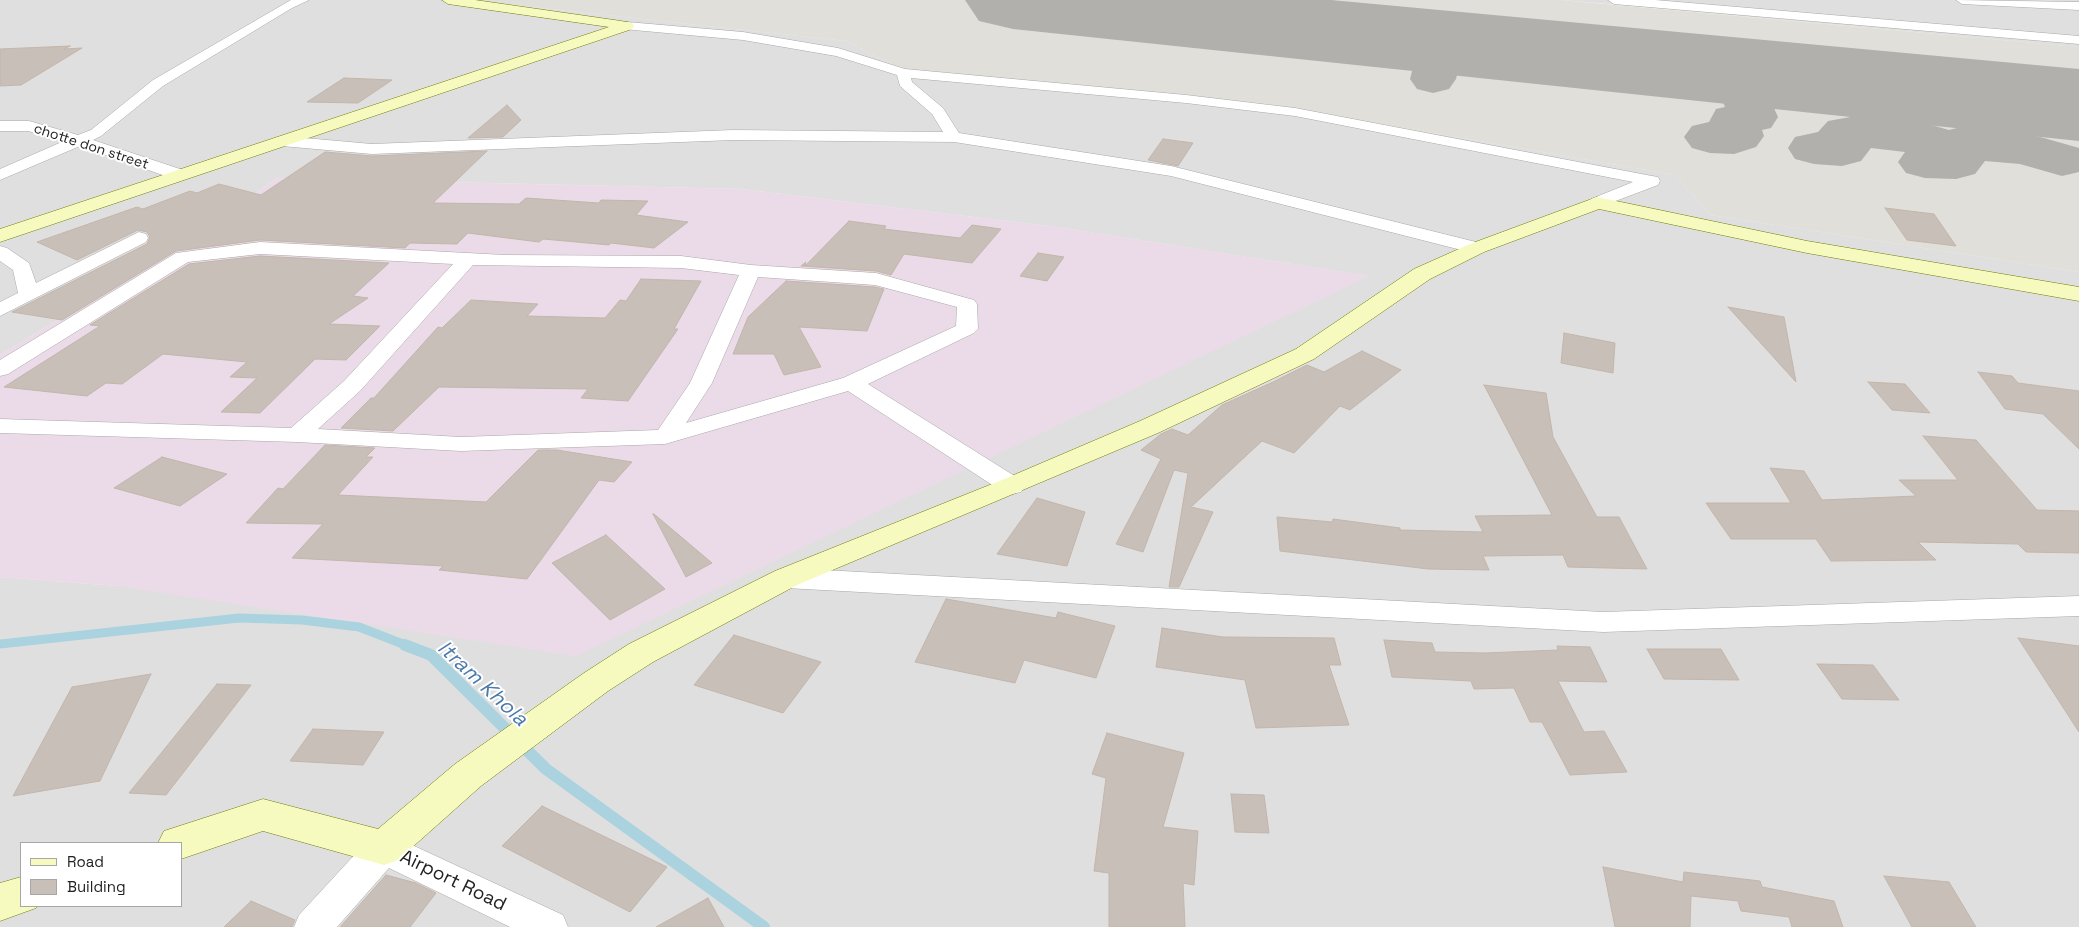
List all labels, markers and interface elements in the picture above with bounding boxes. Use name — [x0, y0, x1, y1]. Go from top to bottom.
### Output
street label: chotte don street — [31, 121, 151, 173]
water label: Itram Khola — [432, 636, 532, 732]
legend — [20, 842, 182, 907]
street label: Airport Road — [396, 846, 510, 916]
text: Road — [67, 852, 104, 871]
text: Building — [67, 877, 126, 896]

